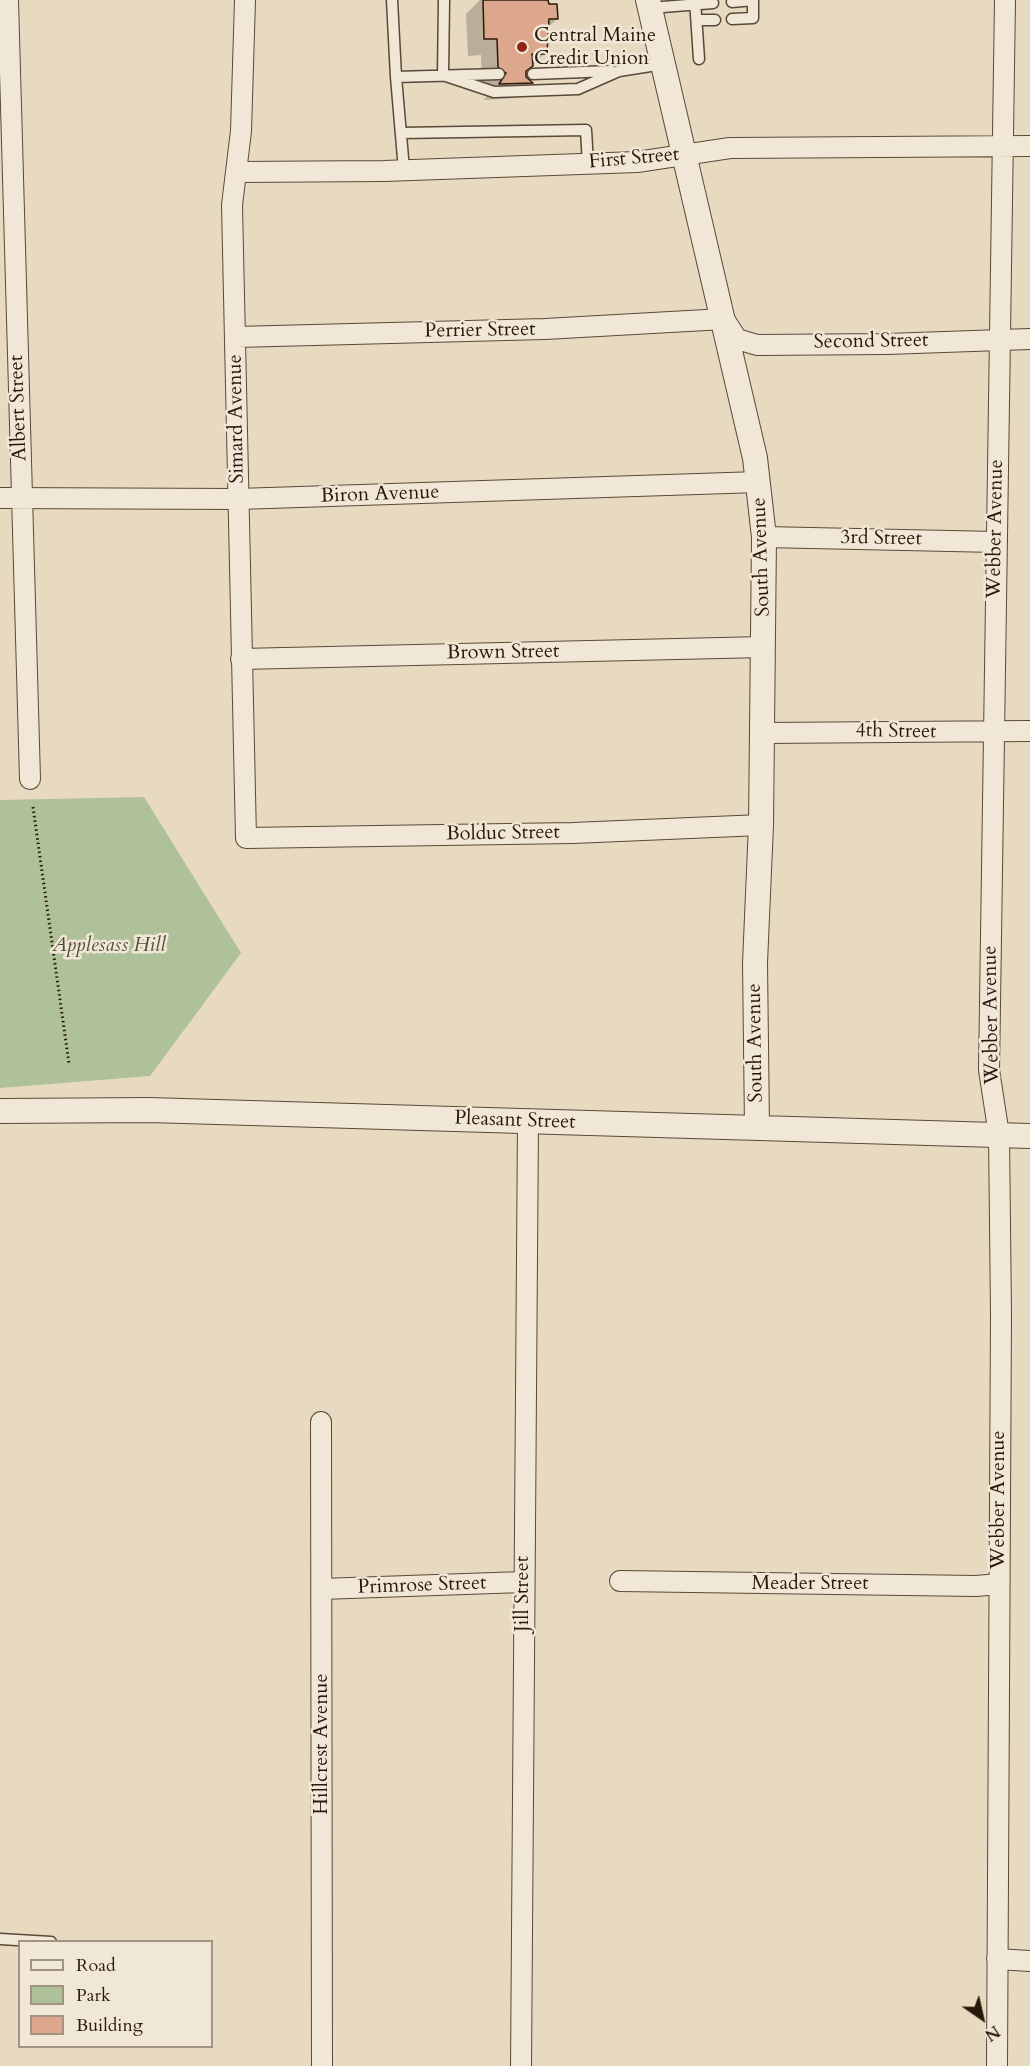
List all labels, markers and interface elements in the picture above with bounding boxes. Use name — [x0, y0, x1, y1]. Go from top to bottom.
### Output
place label: Central Maine Credit Union — [534, 24, 656, 71]
marker: Central Maine Credit Union — [515, 40, 529, 54]
street label: First Street — [588, 143, 680, 175]
street label: Perrier Street — [424, 318, 536, 344]
street label: Second Street — [814, 329, 928, 355]
street label: Albert Street — [5, 354, 33, 462]
street label: Simard Avenue — [224, 354, 250, 484]
street label: Webber Avenue — [983, 459, 1009, 599]
street label: Biron Avenue — [320, 481, 440, 509]
street label: South Avenue — [748, 497, 776, 617]
street label: 3rd Street — [840, 526, 922, 552]
street label: Brown Street — [447, 640, 559, 666]
street label: 4th Street — [855, 719, 937, 745]
street label: Bolduc Street — [446, 821, 560, 847]
park label: Applesass Hill — [52, 934, 166, 958]
street label: Webber Avenue — [979, 945, 1005, 1085]
street label: South Avenue — [743, 983, 769, 1103]
street label: Pleasant Street — [454, 1107, 576, 1135]
street label: Webber Avenue — [987, 1430, 1011, 1570]
street label: Jill Street — [511, 1556, 535, 1632]
street label: Primrose Street — [357, 1572, 487, 1600]
street label: Meader Street — [751, 1572, 869, 1596]
street label: Hillcrest Avenue — [310, 1673, 334, 1815]
legend — [18, 1940, 213, 2048]
text: Road — [76, 1953, 116, 1978]
text: Park — [76, 1983, 111, 2008]
north arrow — [952, 1988, 1012, 2048]
text: Building — [76, 2013, 143, 2038]
text: N — [980, 2020, 1004, 2046]

